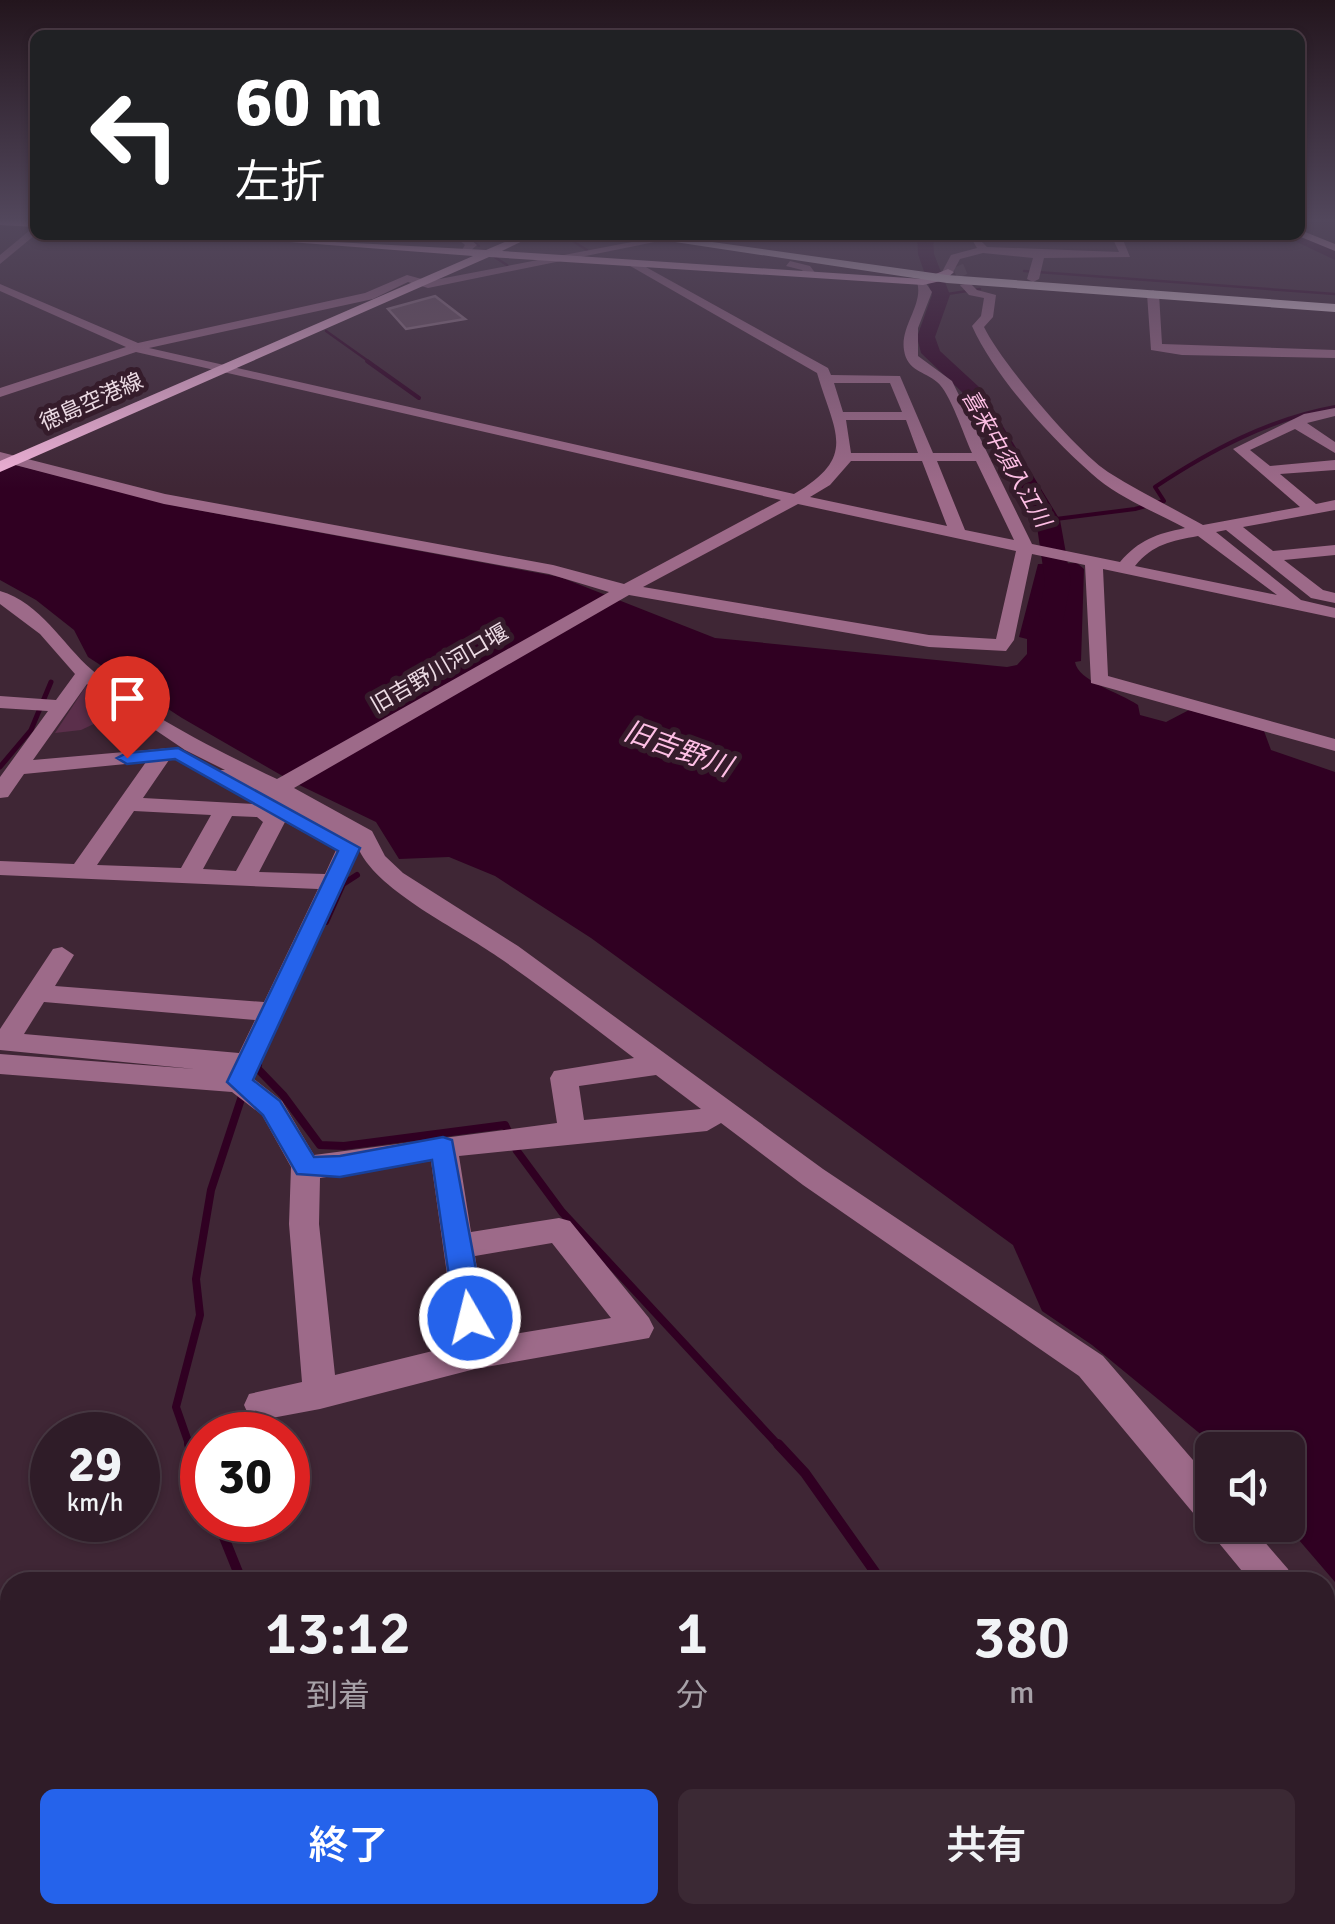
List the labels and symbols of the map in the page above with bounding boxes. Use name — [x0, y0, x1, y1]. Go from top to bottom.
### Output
street label: 徳島空港線 — [35, 367, 147, 436]
water label: 喜来中須入江川 — [956, 385, 1058, 533]
street label: 旧吉野川河口堰 — [366, 618, 513, 719]
pin — [85, 656, 170, 759]
water label: 旧吉野川 — [619, 714, 739, 785]
position arrow — [418, 1266, 522, 1370]
speed limit sign: 30 — [180, 1412, 310, 1542]

